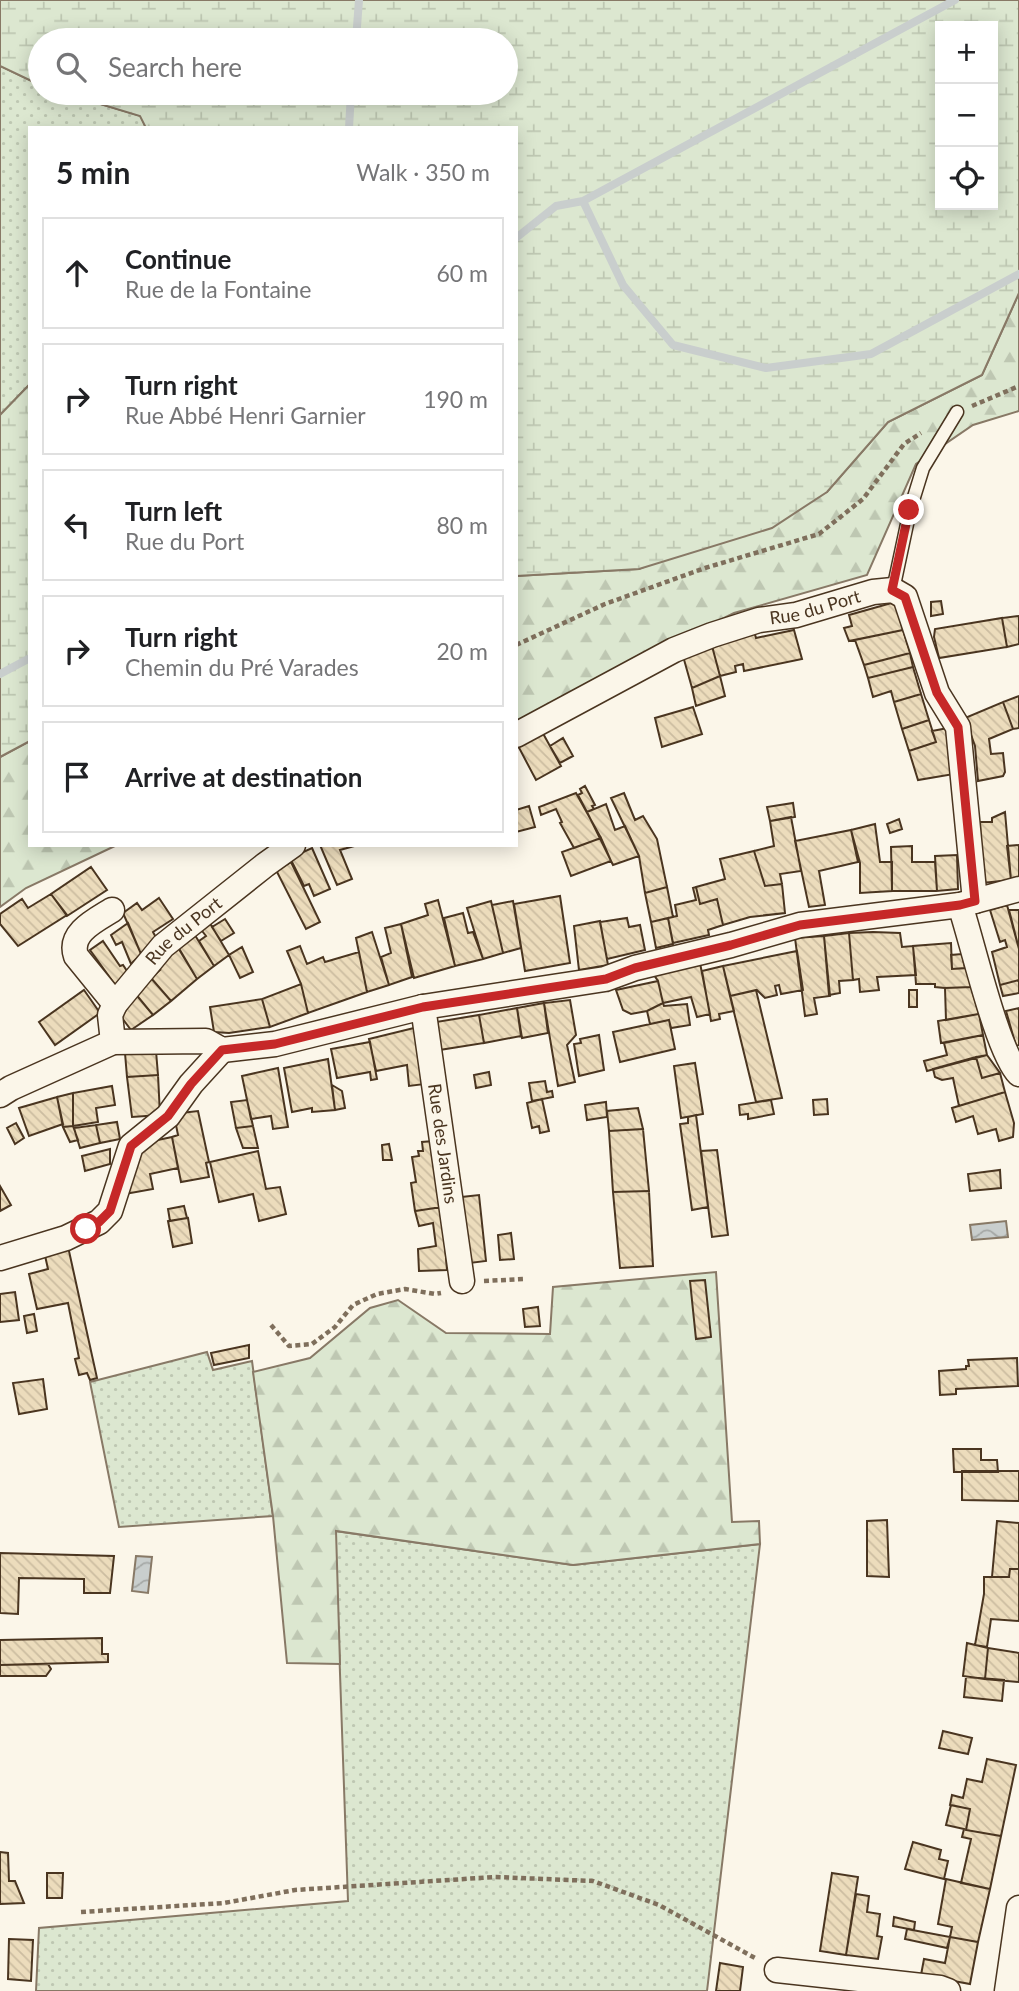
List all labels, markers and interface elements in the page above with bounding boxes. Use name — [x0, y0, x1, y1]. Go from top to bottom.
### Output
map controls — [935, 21, 998, 210]
button: + — [935, 21, 998, 84]
search box — [28, 28, 518, 105]
icon: search — [52, 48, 90, 86]
text: Search here — [108, 51, 242, 83]
button: − — [935, 84, 998, 147]
button: locate — [935, 147, 998, 210]
text: 5 min — [56, 154, 130, 190]
text: Walk · 350 m — [356, 158, 490, 186]
text: Continue — [125, 243, 231, 275]
icon: ahead — [58, 254, 96, 292]
text: 60 m — [437, 259, 488, 287]
text: Rue de la Fontaine — [125, 275, 311, 303]
text: Turn right — [125, 369, 238, 401]
icon: right — [58, 380, 96, 418]
text: 190 m — [423, 385, 488, 413]
text: Rue Abbé Henri Garnier — [125, 401, 366, 429]
route end — [893, 494, 924, 525]
text: Turn left — [125, 495, 222, 527]
icon: left — [58, 506, 96, 544]
text: 80 m — [437, 511, 488, 539]
text: Rue du Port — [125, 527, 244, 555]
street label: Rue du Port — [768, 584, 863, 628]
text: Turn right — [125, 621, 238, 653]
icon: right — [58, 632, 96, 670]
text: 20 m — [437, 637, 488, 665]
text: Chemin du Pré Varades — [125, 653, 359, 681]
icon: arrive — [58, 758, 96, 796]
text: Arrive at destination — [125, 761, 362, 793]
street label: Rue du Port — [140, 891, 226, 969]
street label: Rue des Jardins — [424, 1082, 463, 1205]
route start — [70, 1213, 101, 1244]

